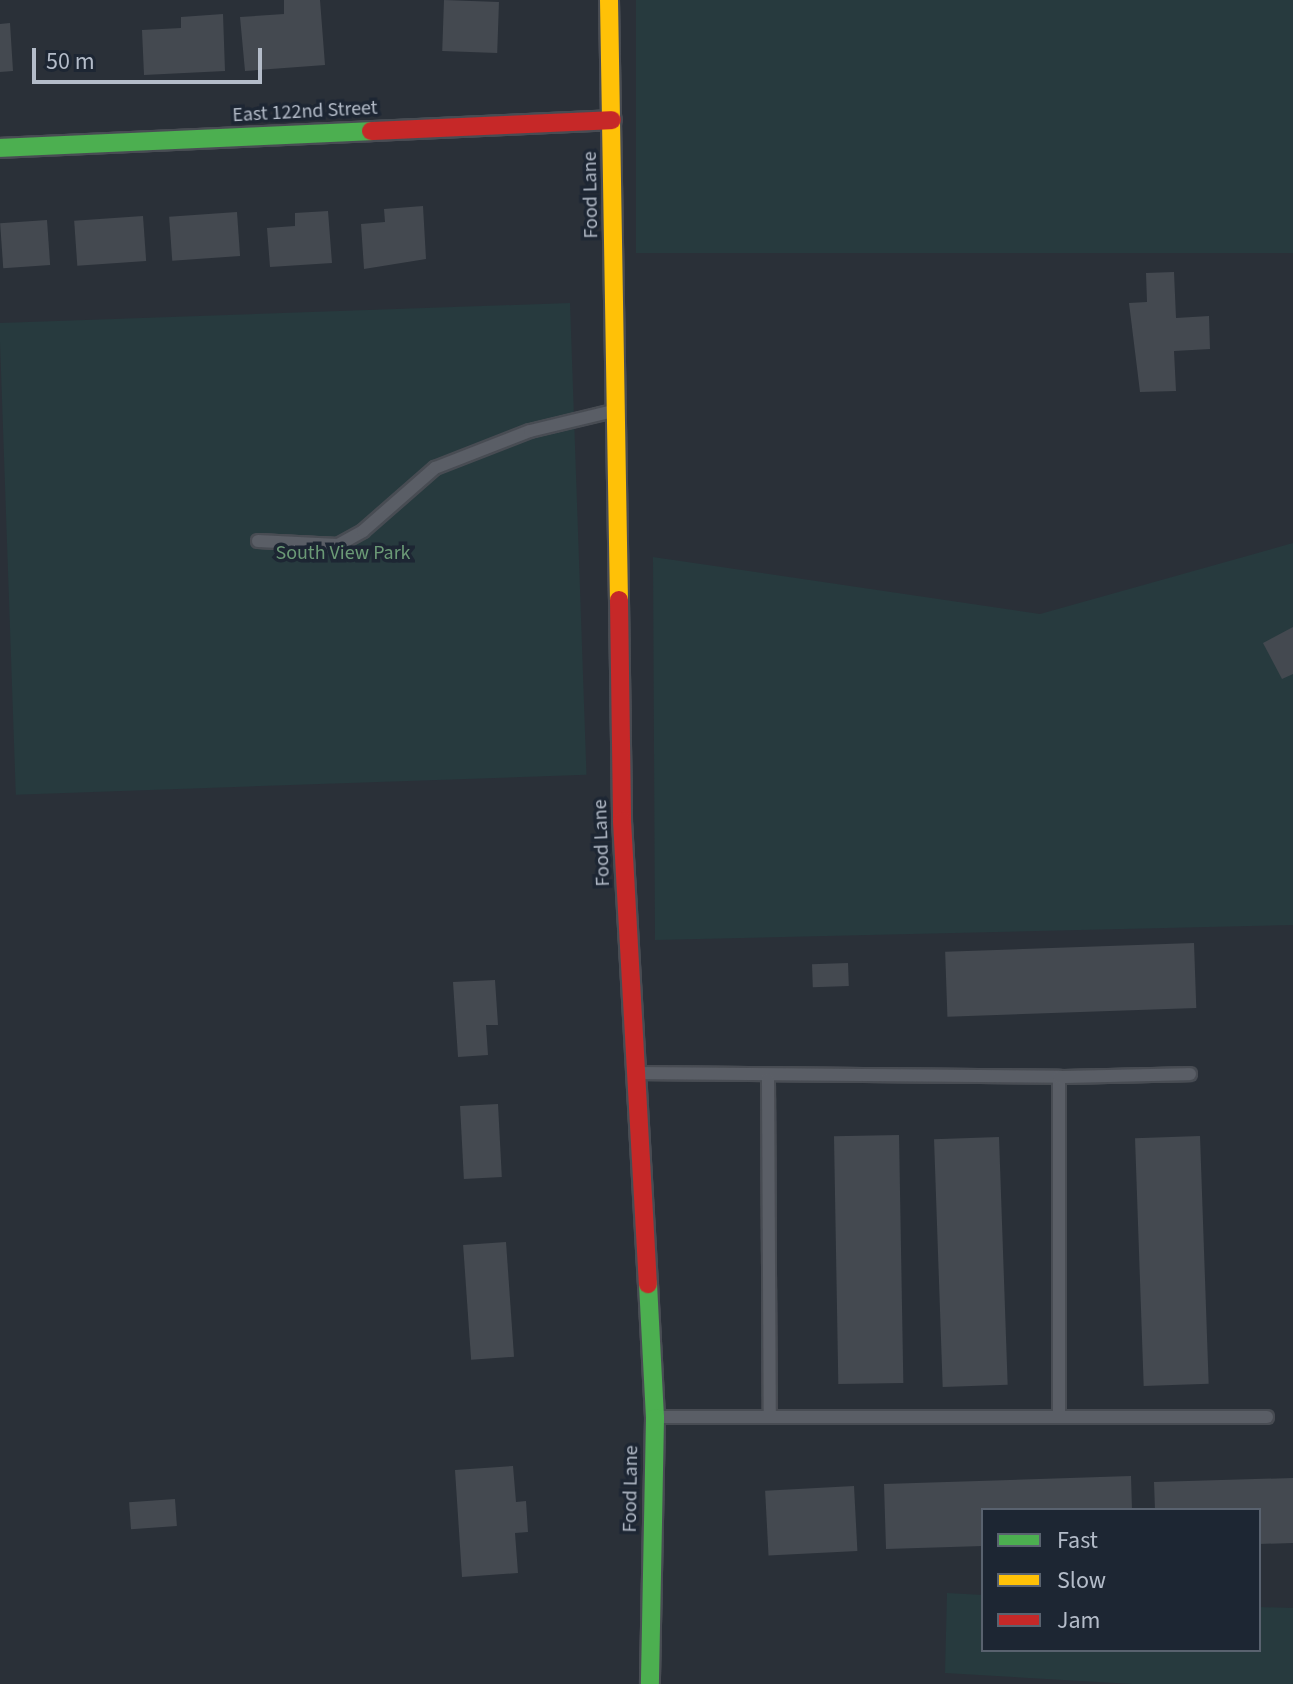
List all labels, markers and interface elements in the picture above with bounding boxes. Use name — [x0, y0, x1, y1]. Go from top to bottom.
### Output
scale bar — [36, 32, 266, 82]
text: 50 m — [46, 44, 95, 79]
street label: East 122nd Street — [232, 96, 378, 128]
street label: Food Lane — [578, 151, 604, 239]
park label: South View Park — [275, 541, 411, 565]
street label: Food Lane — [588, 799, 616, 887]
street label: Food Lane — [618, 1445, 644, 1533]
legend — [981, 1508, 1261, 1652]
text: Fast — [1057, 1523, 1098, 1558]
text: Slow — [1057, 1563, 1106, 1598]
text: Jam — [1057, 1603, 1101, 1638]

